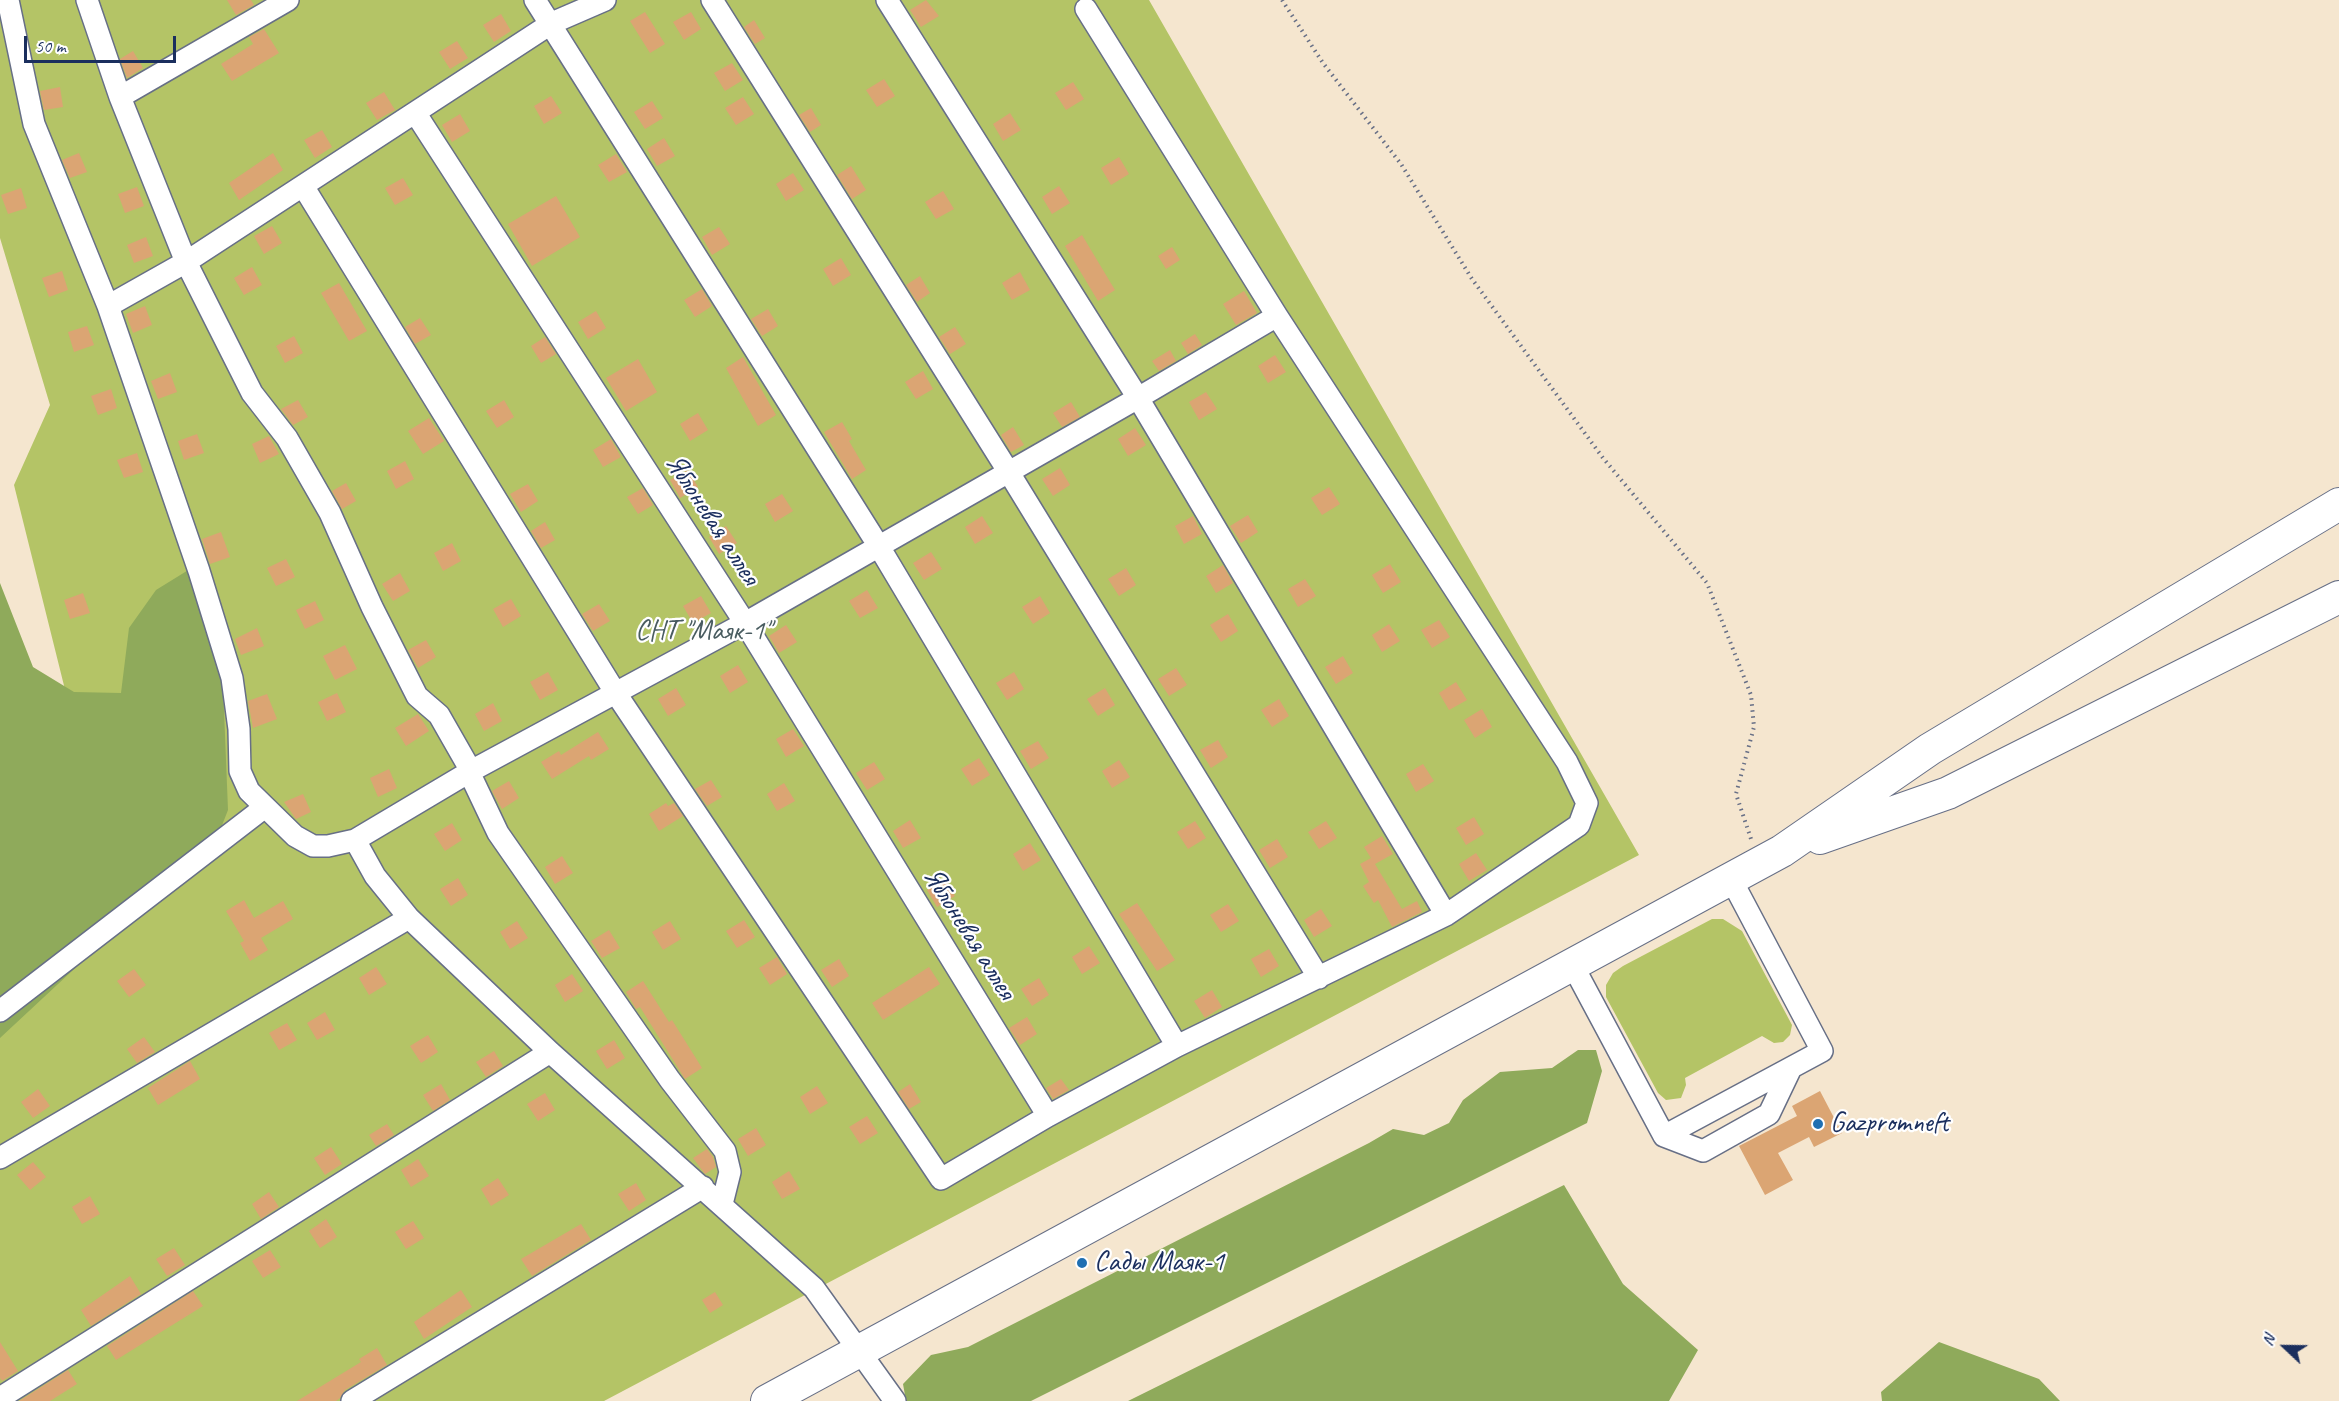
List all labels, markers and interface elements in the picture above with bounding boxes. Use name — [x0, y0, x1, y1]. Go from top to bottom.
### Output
scale bar — [27, 24, 178, 62]
text: 50 m — [35, 35, 66, 57]
street label: Яблоневая аллея — [657, 448, 767, 592]
park label: СНТ "Маяк-1" — [635, 615, 771, 649]
street label: Яблоневая аллея — [915, 862, 1023, 1006]
place label: Gazpromneft — [1830, 1107, 1949, 1141]
marker: Gazpromneft — [1811, 1117, 1825, 1131]
place label: Сады Маяк-1 — [1094, 1246, 1224, 1280]
marker: Сады Маяк-1 — [1075, 1256, 1089, 1270]
north arrow — [2255, 1317, 2315, 1377]
text: N — [2257, 1332, 2279, 1349]

